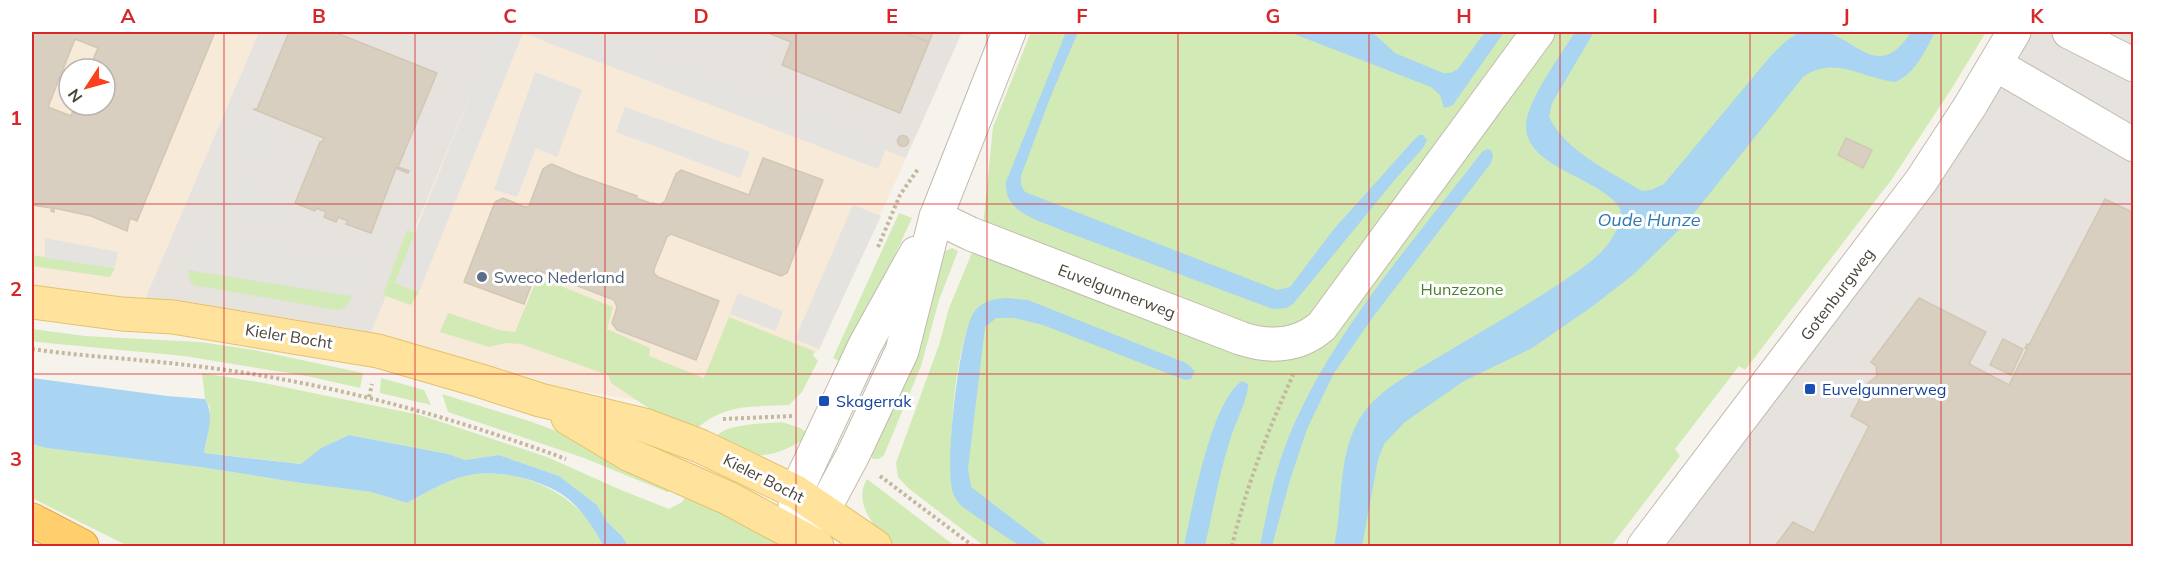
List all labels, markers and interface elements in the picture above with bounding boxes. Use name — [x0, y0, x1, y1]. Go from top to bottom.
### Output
text: A — [121, 3, 136, 28]
text: B — [312, 3, 326, 28]
text: C — [503, 3, 517, 28]
text: D — [693, 3, 709, 28]
text: E — [886, 3, 898, 28]
text: F — [1076, 3, 1088, 28]
text: G — [1266, 3, 1280, 28]
text: H — [1456, 3, 1472, 28]
text: I — [1652, 3, 1658, 28]
text: J — [1842, 3, 1850, 28]
text: K — [2030, 3, 2044, 28]
north arrow — [57, 57, 117, 117]
text: N — [63, 85, 87, 107]
text: 1 — [10, 105, 22, 130]
water label: Oude Hunze — [1597, 208, 1701, 231]
street label: Gotenburgweg — [1796, 244, 1878, 344]
street label: Euvelgunnerweg — [1055, 259, 1179, 323]
place label: Sweco Nederland — [494, 267, 625, 287]
marker: Sweco Nederland — [475, 270, 489, 284]
text: 2 — [10, 276, 22, 301]
park label: Hunzezone — [1420, 279, 1504, 299]
street label: Kieler Bocht — [244, 319, 334, 353]
place label: Euvelgunnerweg — [1822, 379, 1946, 399]
marker: Euvelgunnerweg — [1803, 382, 1817, 396]
place label: Skagerrak — [836, 391, 912, 411]
marker: Skagerrak — [817, 394, 831, 408]
text: 3 — [10, 446, 22, 471]
street label: Kieler Bocht — [720, 449, 808, 507]

